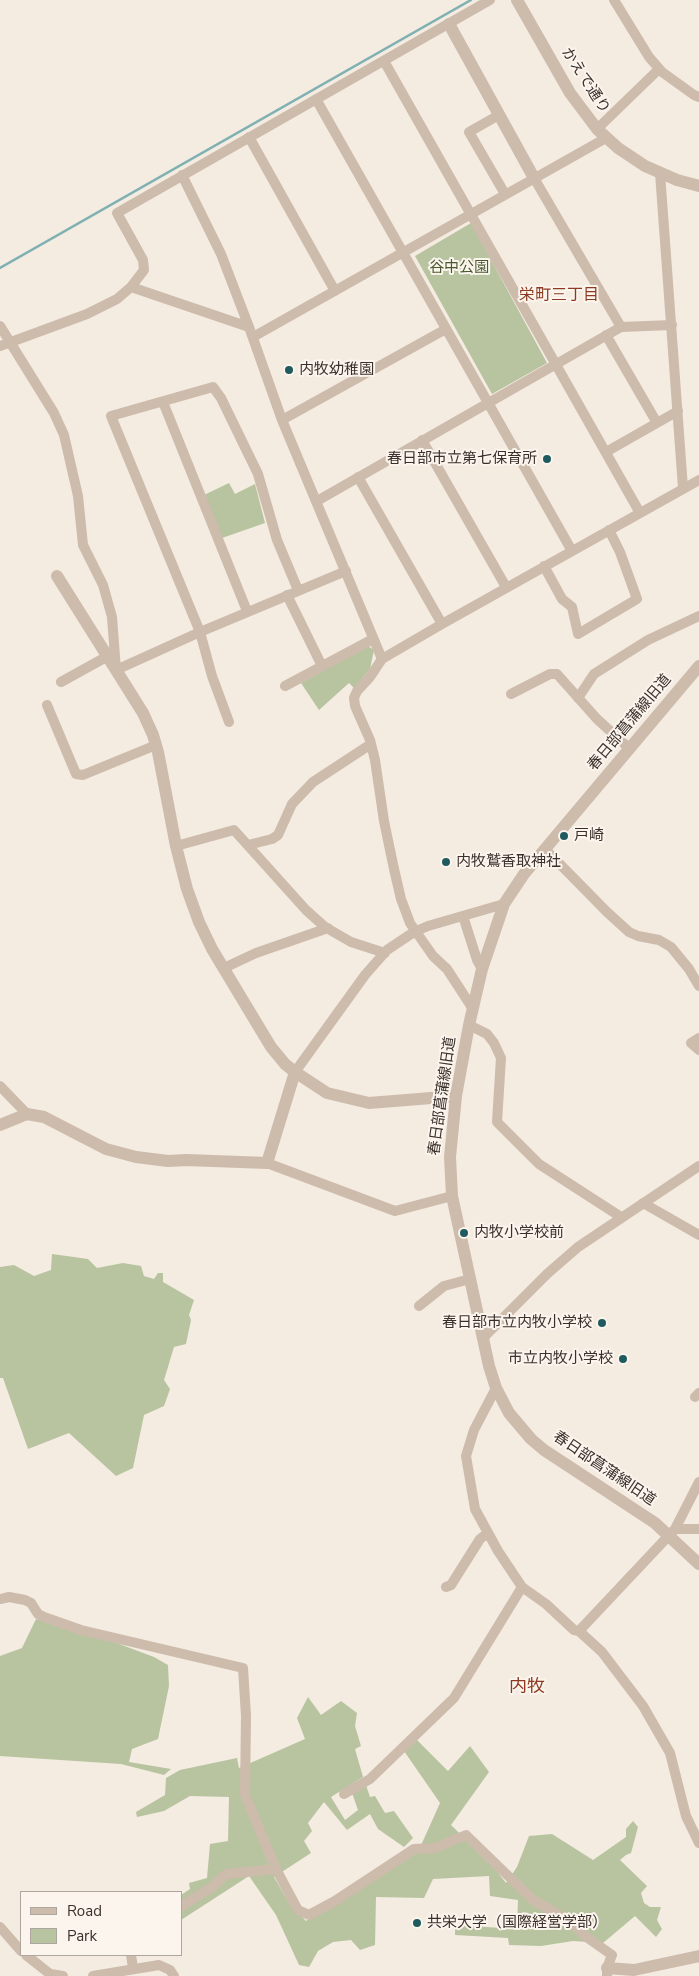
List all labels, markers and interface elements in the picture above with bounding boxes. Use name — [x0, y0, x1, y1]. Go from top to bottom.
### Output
street label: かえで通り — [557, 45, 613, 117]
park label: 谷中公園 — [429, 259, 489, 277]
district label: 栄町三丁目 — [519, 286, 599, 306]
place label: 内牧幼稚園 — [299, 361, 374, 379]
marker: 内牧幼稚園 — [283, 364, 295, 376]
place label: 春日部市立第七保育所 — [387, 450, 537, 468]
marker: 春日部市立第七保育所 — [541, 453, 553, 465]
street label: 春日部菖蒲線旧道 — [585, 671, 675, 775]
place label: 戸崎 — [574, 827, 604, 845]
marker: 戸崎 — [558, 830, 570, 842]
place label: 内牧鷲香取神社 — [456, 853, 561, 871]
marker: 内牧鷲香取神社 — [440, 856, 452, 868]
street label: 春日部菖蒲線旧道 — [426, 1035, 460, 1157]
place label: 内牧小学校前 — [474, 1224, 564, 1242]
marker: 内牧小学校前 — [458, 1227, 470, 1239]
place label: 春日部市立内牧小学校 — [442, 1314, 592, 1332]
marker: 春日部市立内牧小学校 — [596, 1317, 608, 1329]
place label: 市立内牧小学校 — [508, 1350, 613, 1368]
marker: 市立内牧小学校 — [617, 1353, 629, 1365]
street label: 春日部菖蒲線旧道 — [549, 1428, 659, 1510]
district label: 内牧 — [509, 1677, 545, 1699]
legend — [20, 1891, 182, 1956]
text: Road — [67, 1901, 102, 1921]
place label: 共栄大学（国際経営学部） — [427, 1914, 607, 1932]
marker: 共栄大学（国際経営学部） — [411, 1917, 423, 1929]
text: Park — [67, 1926, 97, 1946]

